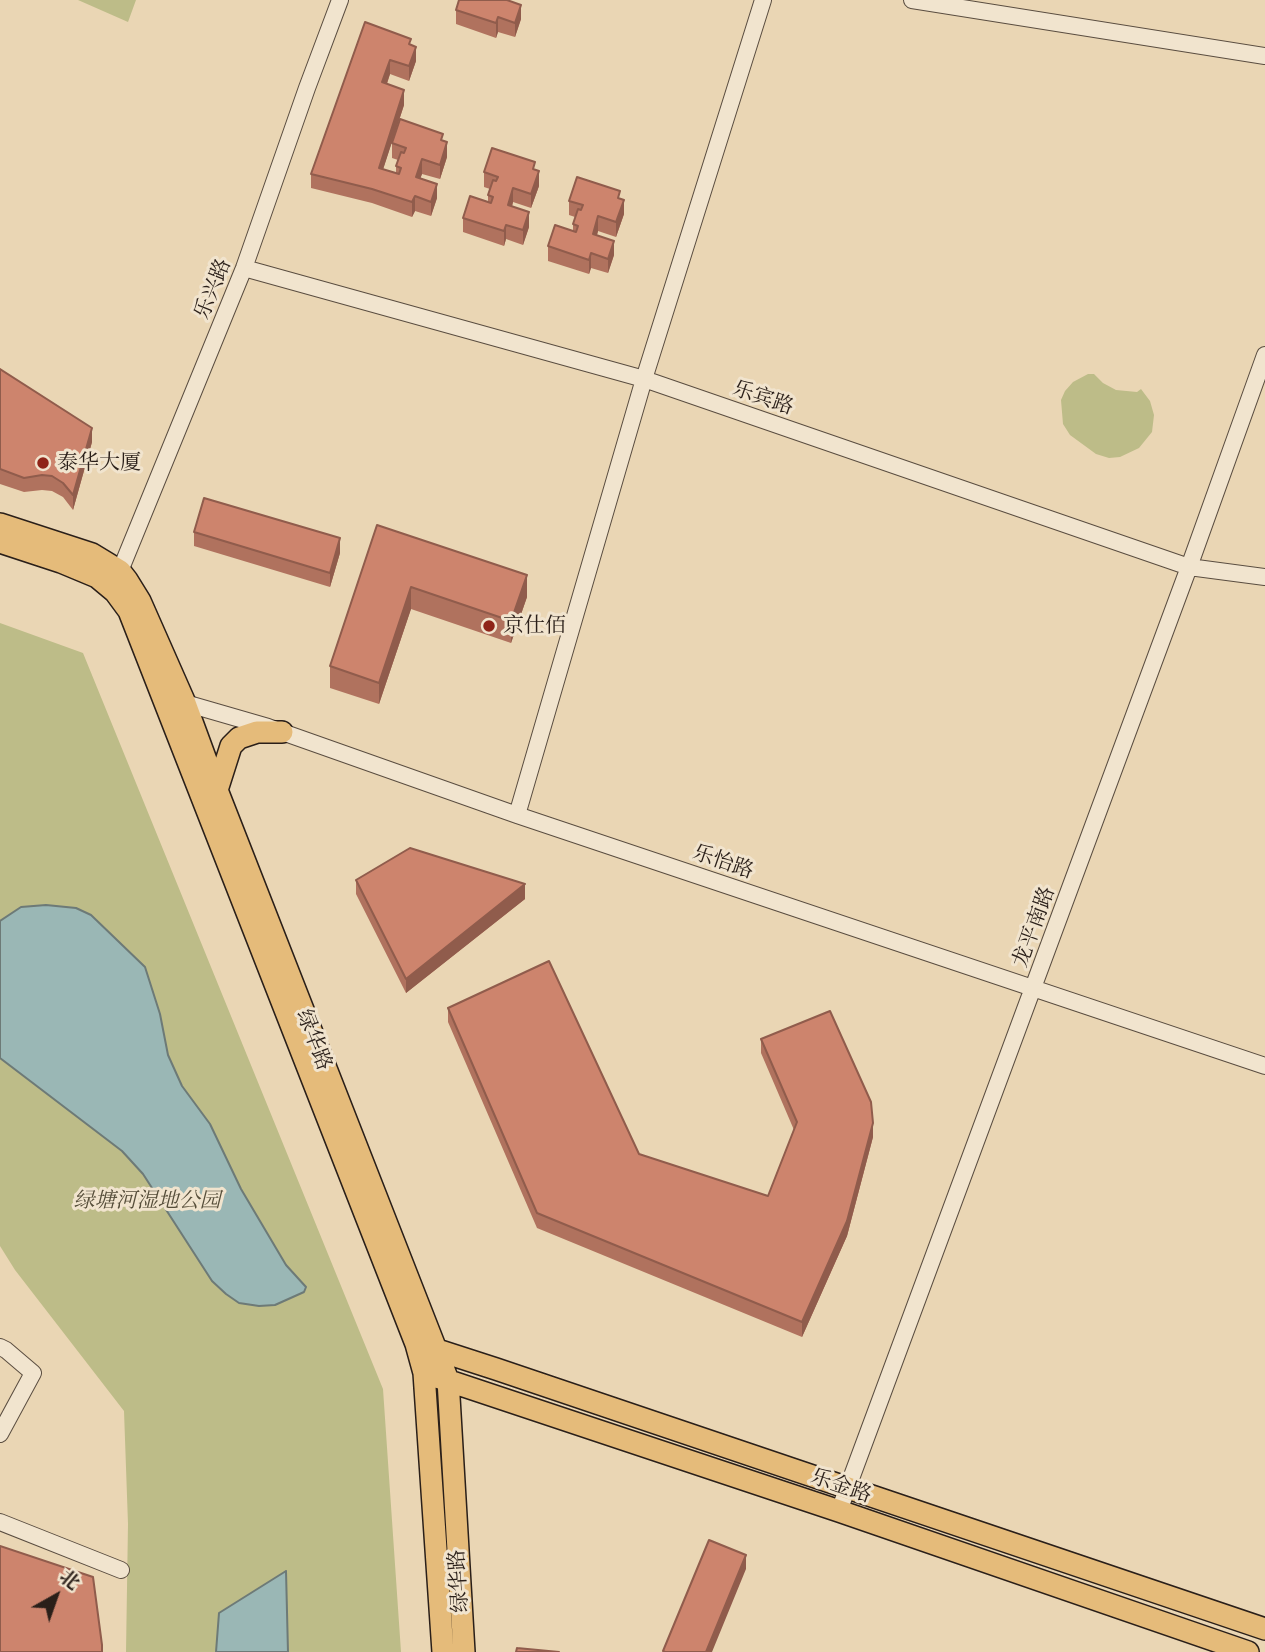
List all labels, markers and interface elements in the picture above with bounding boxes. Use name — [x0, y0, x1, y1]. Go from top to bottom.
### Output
street label: 乐兴路 — [190, 255, 236, 323]
street label: 乐宾路 — [729, 376, 797, 420]
place label: 泰华大厦 — [57, 450, 141, 476]
marker: 泰华大厦 — [35, 455, 51, 471]
place label: 京仕佰 — [503, 613, 566, 639]
marker: 京仕佰 — [481, 618, 497, 634]
street label: 乐怡路 — [689, 840, 757, 884]
street label: 龙平南路 — [1008, 883, 1060, 971]
street label: 绿华路 — [291, 1006, 337, 1074]
park label: 绿塘河湿地公园 — [74, 1188, 220, 1214]
street label: 乐金路 — [807, 1464, 875, 1508]
street label: 绿华路 — [444, 1549, 474, 1613]
north arrow — [21, 1561, 91, 1631]
text: 北 — [55, 1565, 84, 1594]

